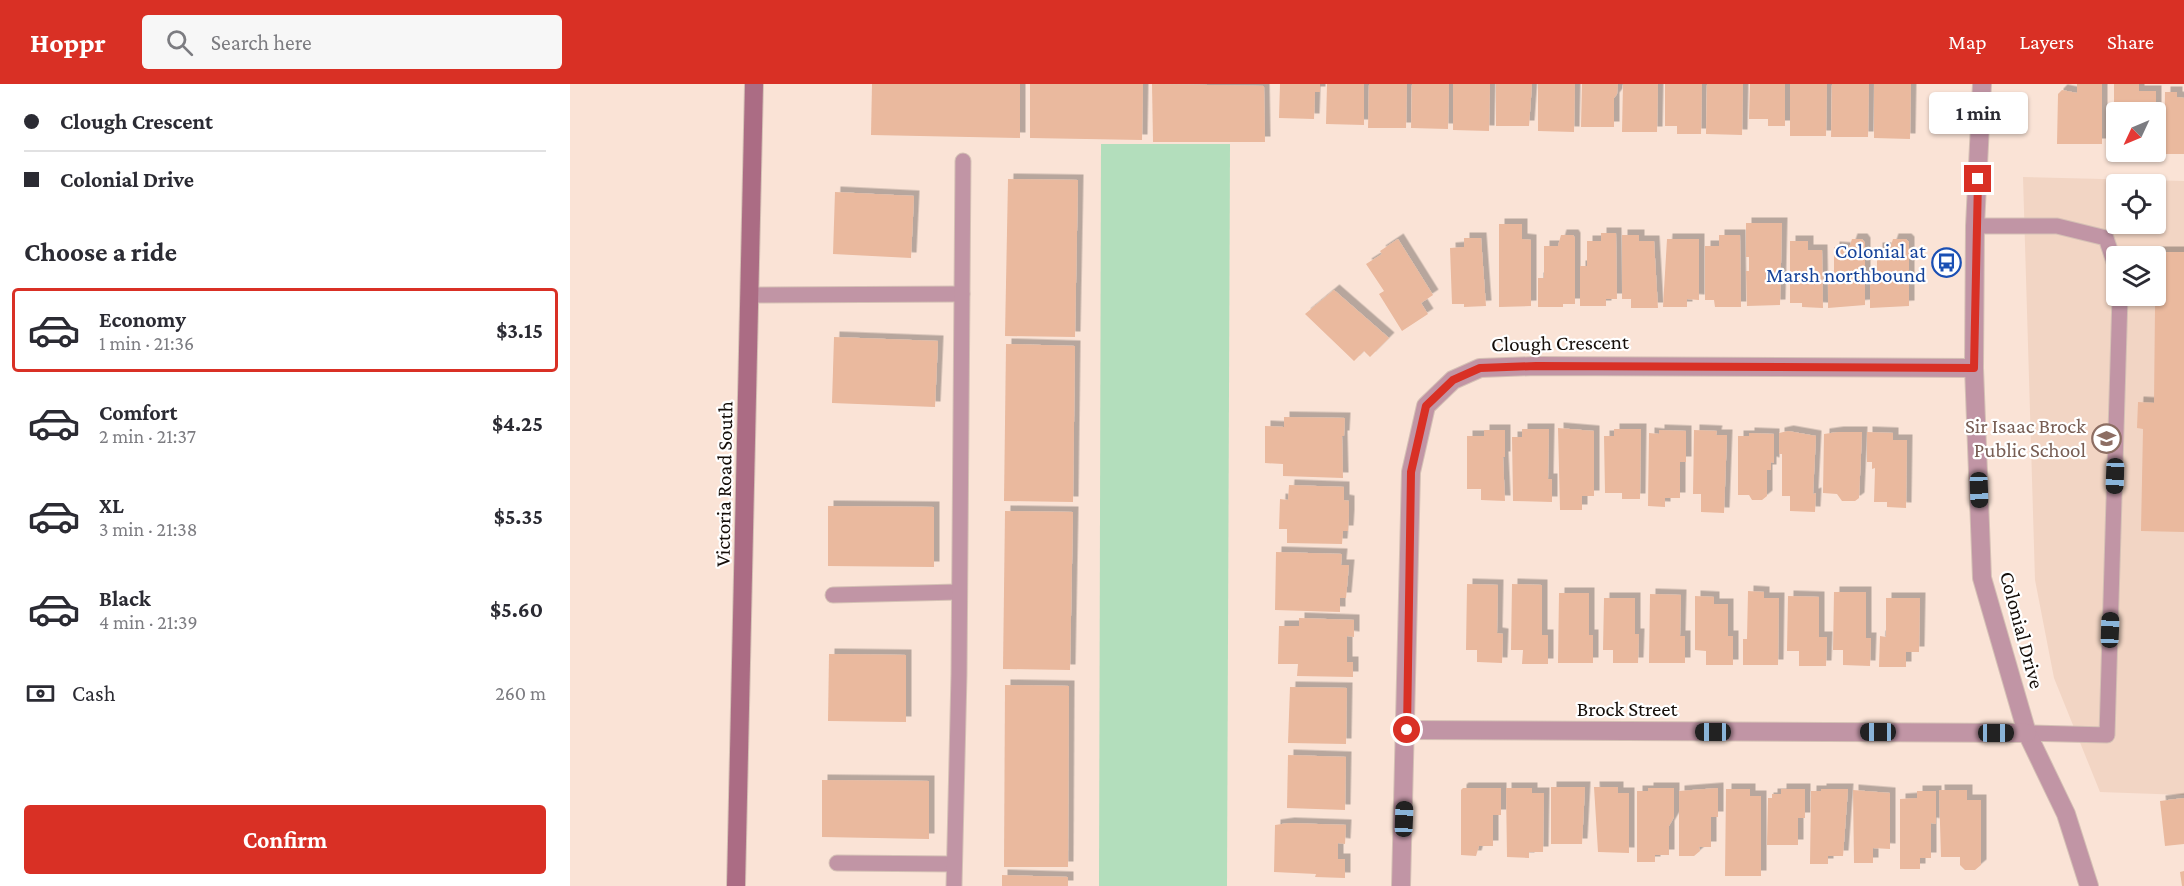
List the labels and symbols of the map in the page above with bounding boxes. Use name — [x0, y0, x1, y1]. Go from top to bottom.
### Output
callout: 1 min — [1928, 92, 2028, 134]
north arrow — [2106, 102, 2166, 162]
route end — [1964, 165, 1991, 192]
place label: Colonial at Marsh northbound — [1766, 239, 1927, 287]
bus stop icon: Colonial at Marsh northbound — [1931, 247, 1963, 279]
street label: Clough Crescent — [1491, 330, 1630, 356]
street label: Victoria Road South — [711, 401, 737, 567]
place label: Sir Isaac Brock Public School — [1965, 414, 2086, 462]
school or university icon: Sir Isaac Brock Public School — [2091, 422, 2123, 454]
car — [2105, 458, 2125, 494]
car — [1969, 472, 1989, 508]
street label: Colonial Drive — [1995, 569, 2049, 691]
car — [2100, 612, 2120, 648]
street label: Brock Street — [1577, 697, 1678, 721]
route start — [1393, 716, 1420, 743]
car — [1695, 723, 1731, 741]
car — [1860, 723, 1896, 741]
car — [1978, 724, 2014, 742]
car — [1394, 801, 1414, 837]

